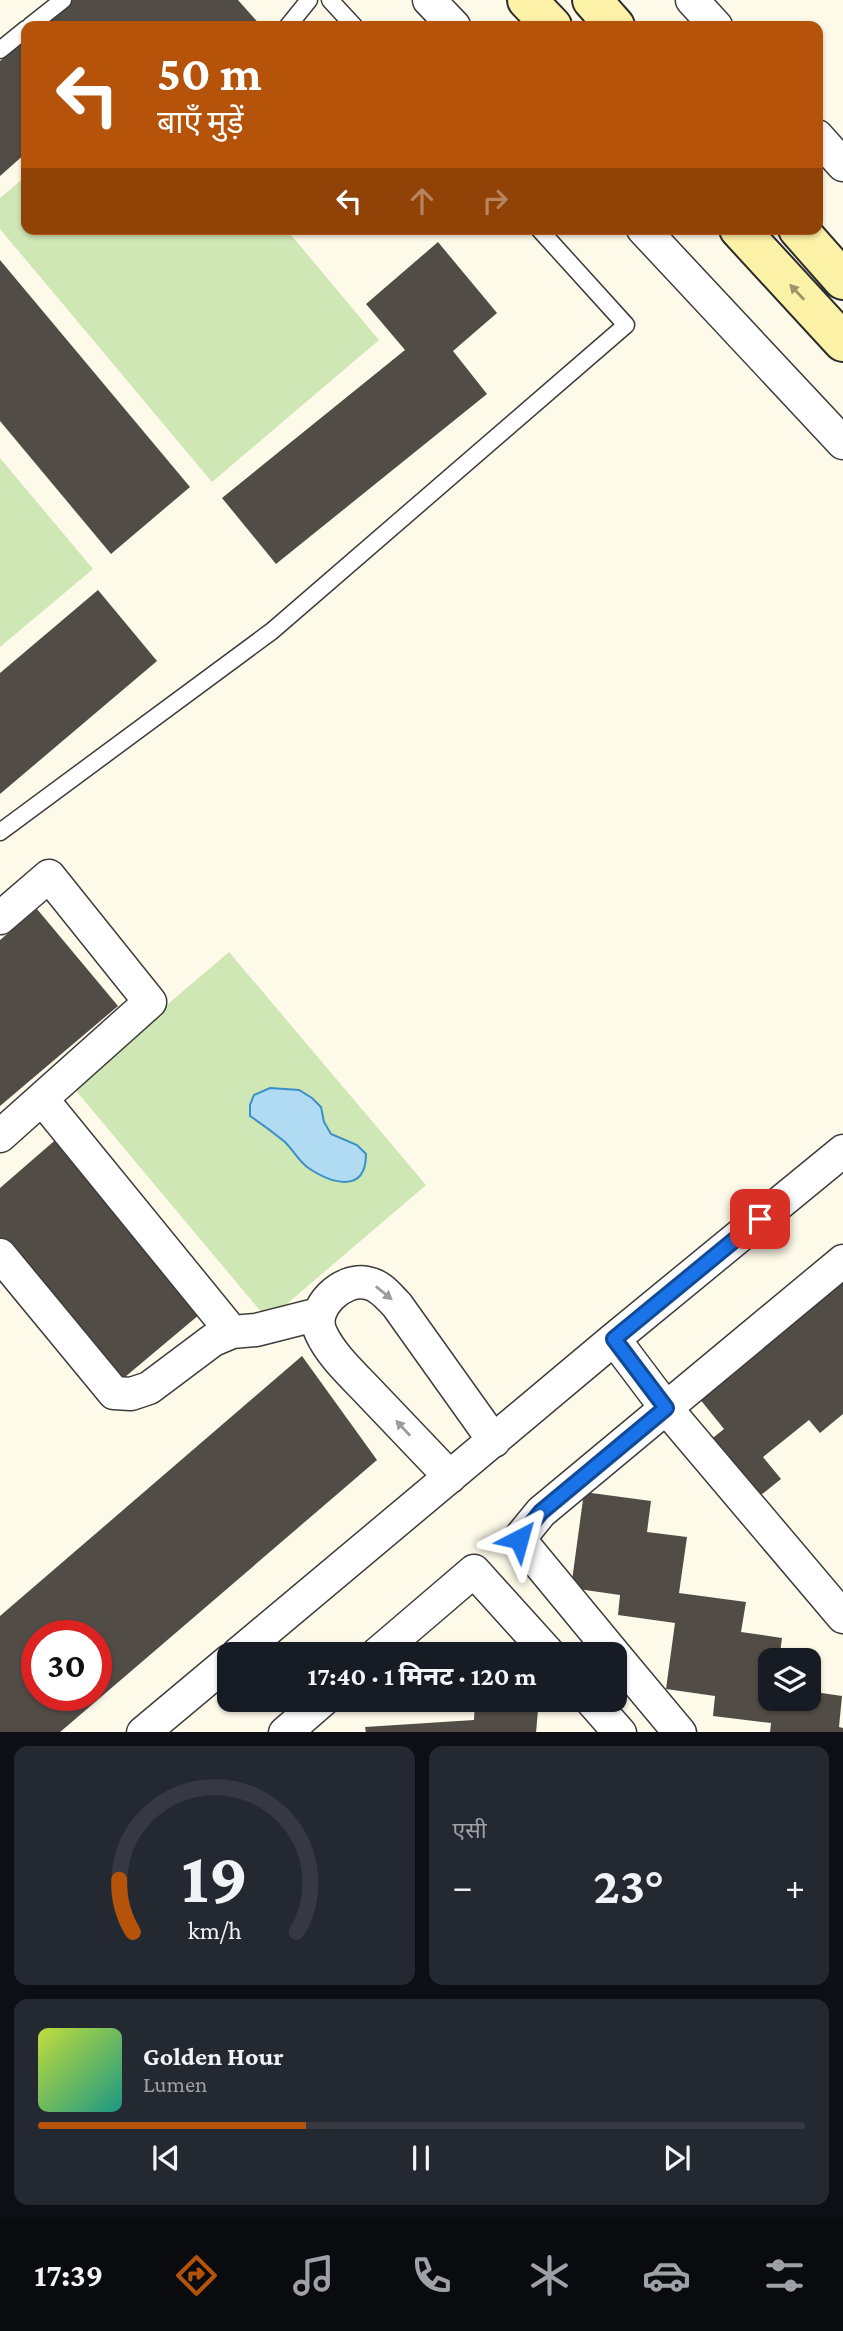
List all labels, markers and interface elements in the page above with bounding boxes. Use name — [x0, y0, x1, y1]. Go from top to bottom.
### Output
text: 50 m — [157, 46, 262, 101]
icon: left — [42, 49, 133, 140]
text: बाएँ मुड़ें — [157, 104, 244, 140]
icon: left — [330, 182, 368, 220]
icon: ahead — [403, 182, 441, 220]
icon: right — [476, 182, 514, 220]
one-way arrow — [789, 284, 805, 301]
pin — [730, 1189, 790, 1249]
icon: arrive — [741, 1200, 779, 1238]
one-way arrow — [374, 1286, 392, 1301]
one-way arrow — [396, 1420, 412, 1437]
position arrow — [482, 1502, 556, 1576]
speed limit sign: 30 — [21, 1620, 112, 1711]
map controls — [758, 1648, 821, 1711]
button: layers — [758, 1648, 821, 1711]
text: 17:40 · 1 मिनट · 120 m — [307, 1662, 537, 1691]
text: एसी — [453, 1817, 487, 1843]
text: 19 — [181, 1837, 248, 1918]
text: 23° — [593, 1856, 664, 1914]
text: − — [453, 1865, 473, 1907]
text: + — [785, 1865, 805, 1907]
text: km/h — [187, 1916, 241, 1943]
text: Golden Hour — [143, 2042, 284, 2071]
text: Lumen — [143, 2071, 207, 2097]
icon: previous — [147, 2139, 185, 2177]
icon: pause — [402, 2139, 440, 2177]
icon: next — [658, 2139, 696, 2177]
icon: directions — [172, 2251, 221, 2300]
icon: music — [289, 2251, 338, 2300]
icon: phone — [407, 2251, 456, 2300]
icon: climate — [525, 2251, 574, 2300]
icon: car — [642, 2251, 691, 2300]
icon: filters — [760, 2251, 809, 2300]
text: 17:39 — [34, 2257, 103, 2293]

